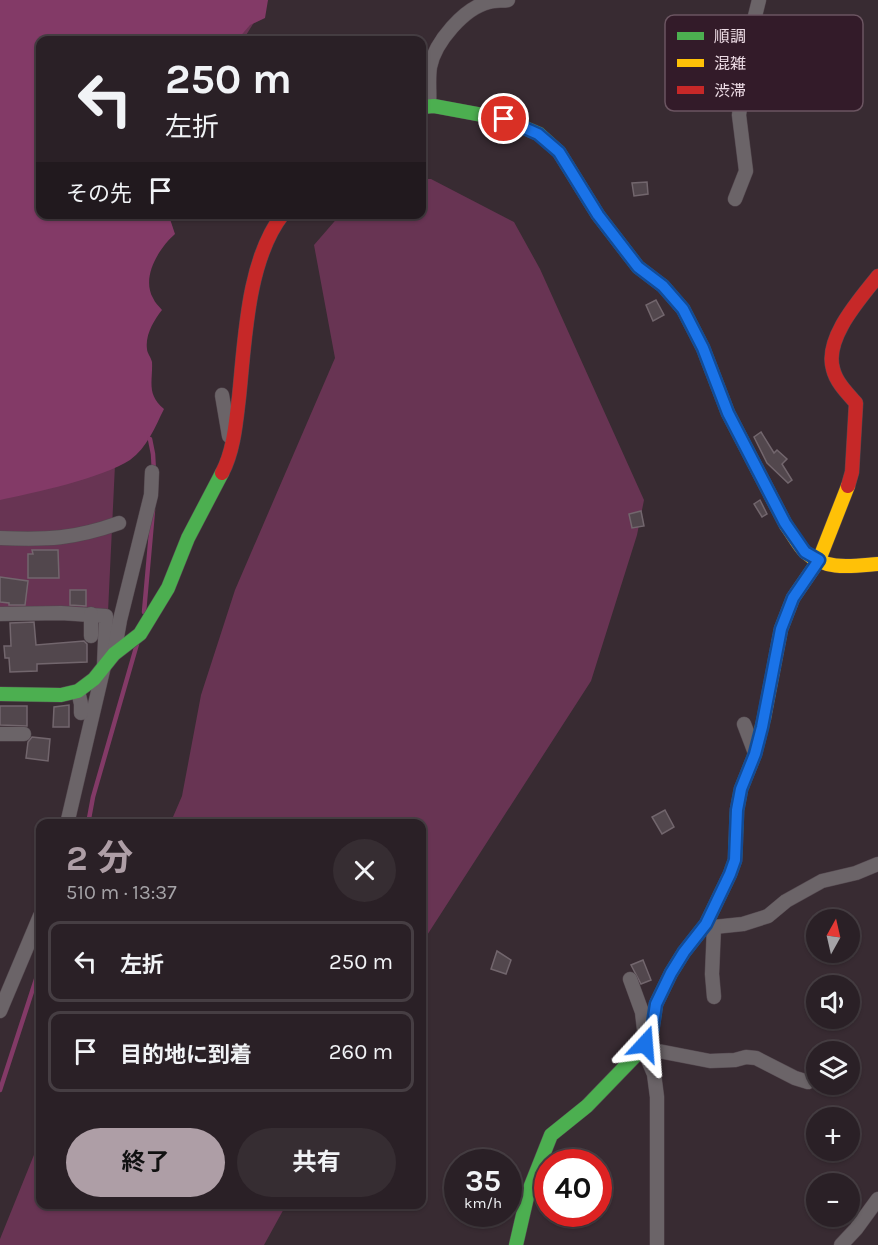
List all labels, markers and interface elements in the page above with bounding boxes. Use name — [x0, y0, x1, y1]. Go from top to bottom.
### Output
legend — [665, 15, 863, 111]
text: 順調 — [714, 27, 746, 46]
text: 250 m — [165, 54, 292, 104]
text: 混雑 — [714, 54, 746, 73]
icon: left — [66, 60, 144, 138]
text: 渋滞 — [714, 81, 746, 100]
pin — [478, 93, 529, 144]
icon: arrive — [487, 102, 520, 135]
text: 左折 — [165, 111, 219, 143]
icon: arrive — [144, 174, 177, 207]
text: その先 — [66, 181, 132, 207]
text: 2 分 — [66, 837, 133, 879]
button: close — [333, 839, 396, 902]
text: 510 m · 13:37 — [66, 881, 177, 904]
north arrow — [806, 909, 860, 963]
map controls — [806, 909, 860, 1227]
icon: left — [69, 945, 102, 978]
text: 250 m — [329, 949, 393, 975]
text: 左折 — [120, 952, 164, 978]
button: sound — [806, 975, 860, 1029]
position arrow — [613, 1012, 677, 1076]
icon: arrive — [69, 1035, 102, 1068]
text: 260 m — [329, 1039, 393, 1065]
button: layers — [806, 1041, 860, 1095]
text: 目的地に到着 — [120, 1042, 252, 1068]
button: + — [806, 1107, 860, 1161]
button: 終了 — [66, 1128, 225, 1197]
button: 共有 — [237, 1128, 396, 1197]
speed limit sign: 40 — [534, 1149, 612, 1227]
text: 35 — [465, 1163, 501, 1199]
button: − — [806, 1173, 860, 1227]
text: km/h — [464, 1194, 502, 1212]

